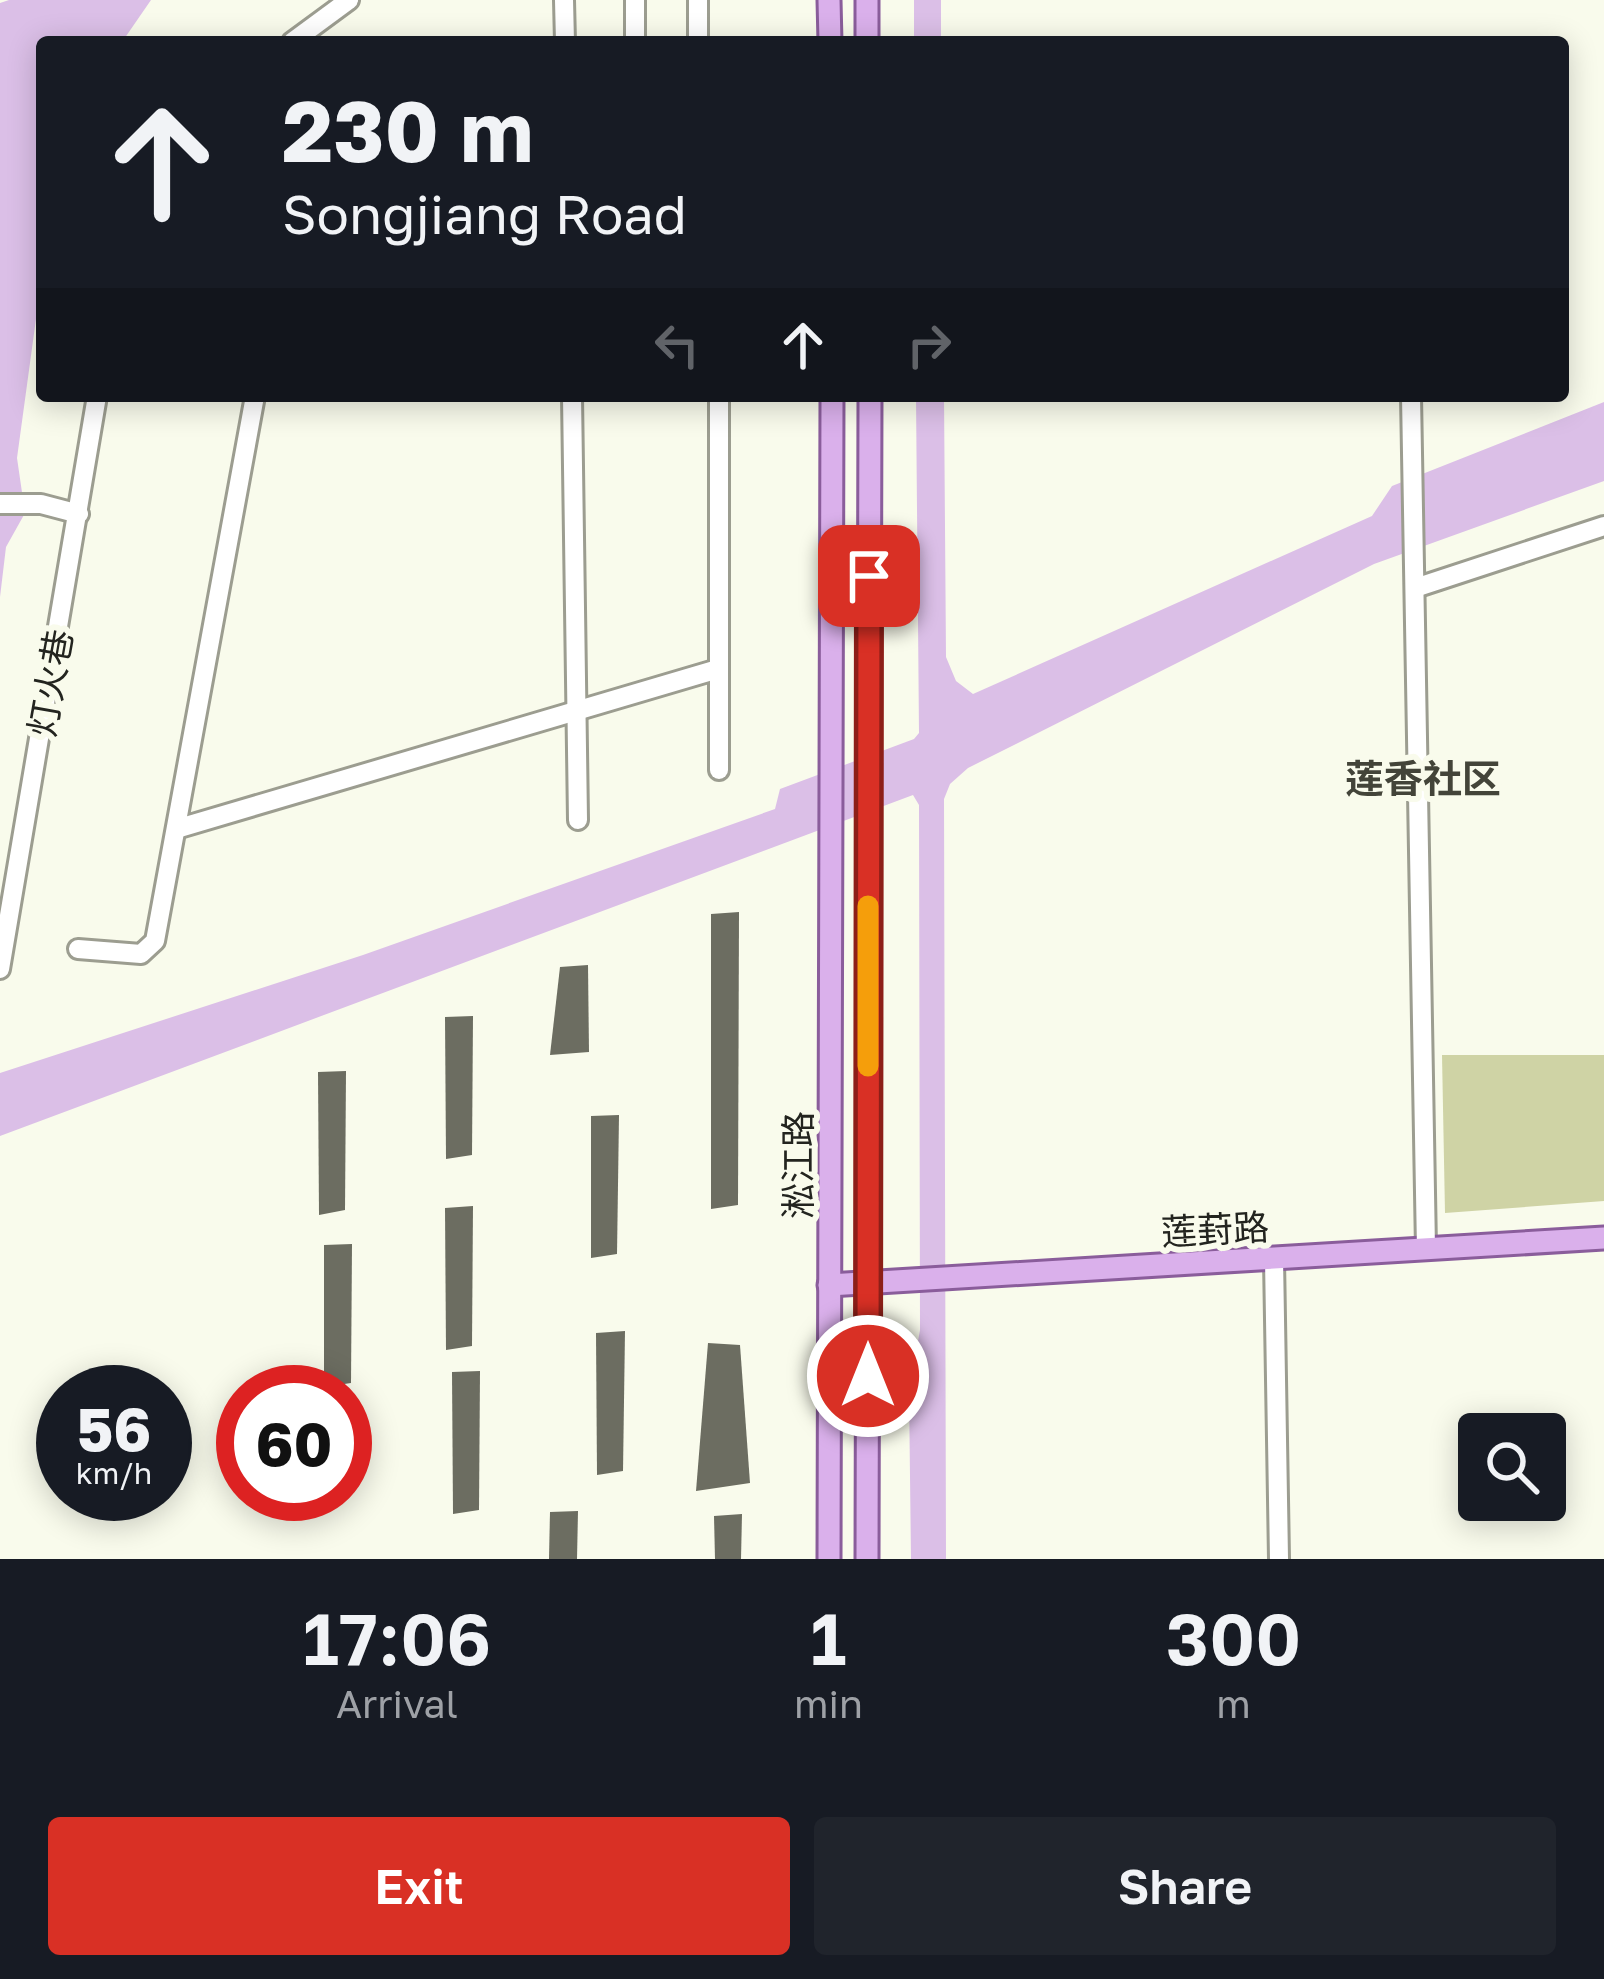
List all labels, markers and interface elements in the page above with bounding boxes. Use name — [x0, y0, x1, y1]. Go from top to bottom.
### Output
text: 230 m — [282, 80, 534, 180]
icon: ahead — [84, 84, 240, 240]
text: Songjiang Road — [282, 181, 687, 246]
icon: left — [644, 312, 710, 378]
icon: ahead — [770, 312, 836, 378]
icon: right — [896, 312, 962, 378]
pin — [818, 525, 920, 627]
icon: arrive — [836, 543, 902, 609]
street label: 灯火巷 — [19, 626, 81, 740]
district label: 莲香社区 — [1345, 755, 1501, 802]
street label: 淞江路 — [776, 1111, 819, 1219]
street label: 莲葑路 — [1160, 1205, 1270, 1253]
position arrow — [805, 1313, 931, 1439]
speed limit sign: 60 — [216, 1365, 372, 1521]
text: 56 — [77, 1392, 151, 1464]
map controls — [1458, 1413, 1566, 1521]
button: search — [1458, 1413, 1566, 1521]
text: km/h — [76, 1455, 152, 1491]
text: 17:06 — [303, 1594, 491, 1681]
text: 1 — [810, 1594, 847, 1681]
text: 300 — [1166, 1594, 1301, 1681]
text: Arrival — [336, 1680, 458, 1727]
text: min — [794, 1680, 863, 1727]
text: m — [1216, 1680, 1251, 1727]
button: Exit — [48, 1817, 790, 1955]
button: Share — [814, 1817, 1556, 1955]

